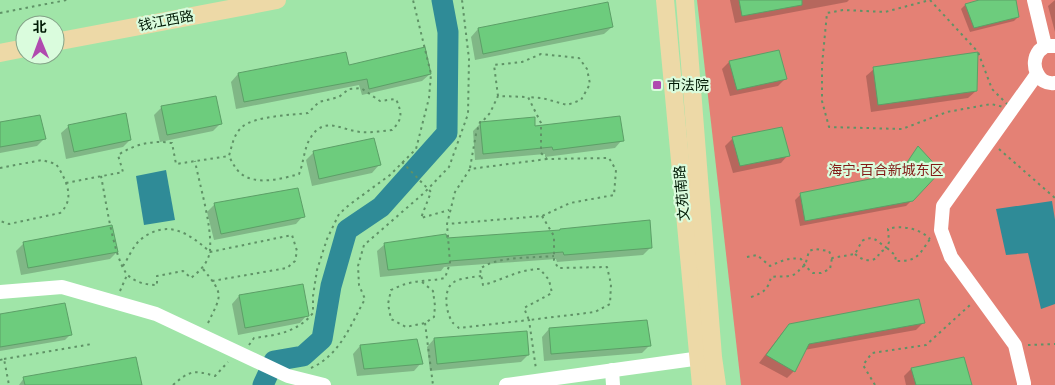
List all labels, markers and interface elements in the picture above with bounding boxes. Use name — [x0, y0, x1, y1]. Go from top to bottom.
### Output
street label: 钱江西路 — [137, 7, 195, 35]
north arrow — [15, 15, 65, 65]
text: 北 — [33, 19, 47, 36]
place label: 市法院 — [667, 77, 709, 94]
marker: 市法院 — [651, 79, 663, 91]
park label: 海宁·百合新城东区 — [828, 162, 944, 179]
street label: 文苑南路 — [671, 164, 693, 222]

